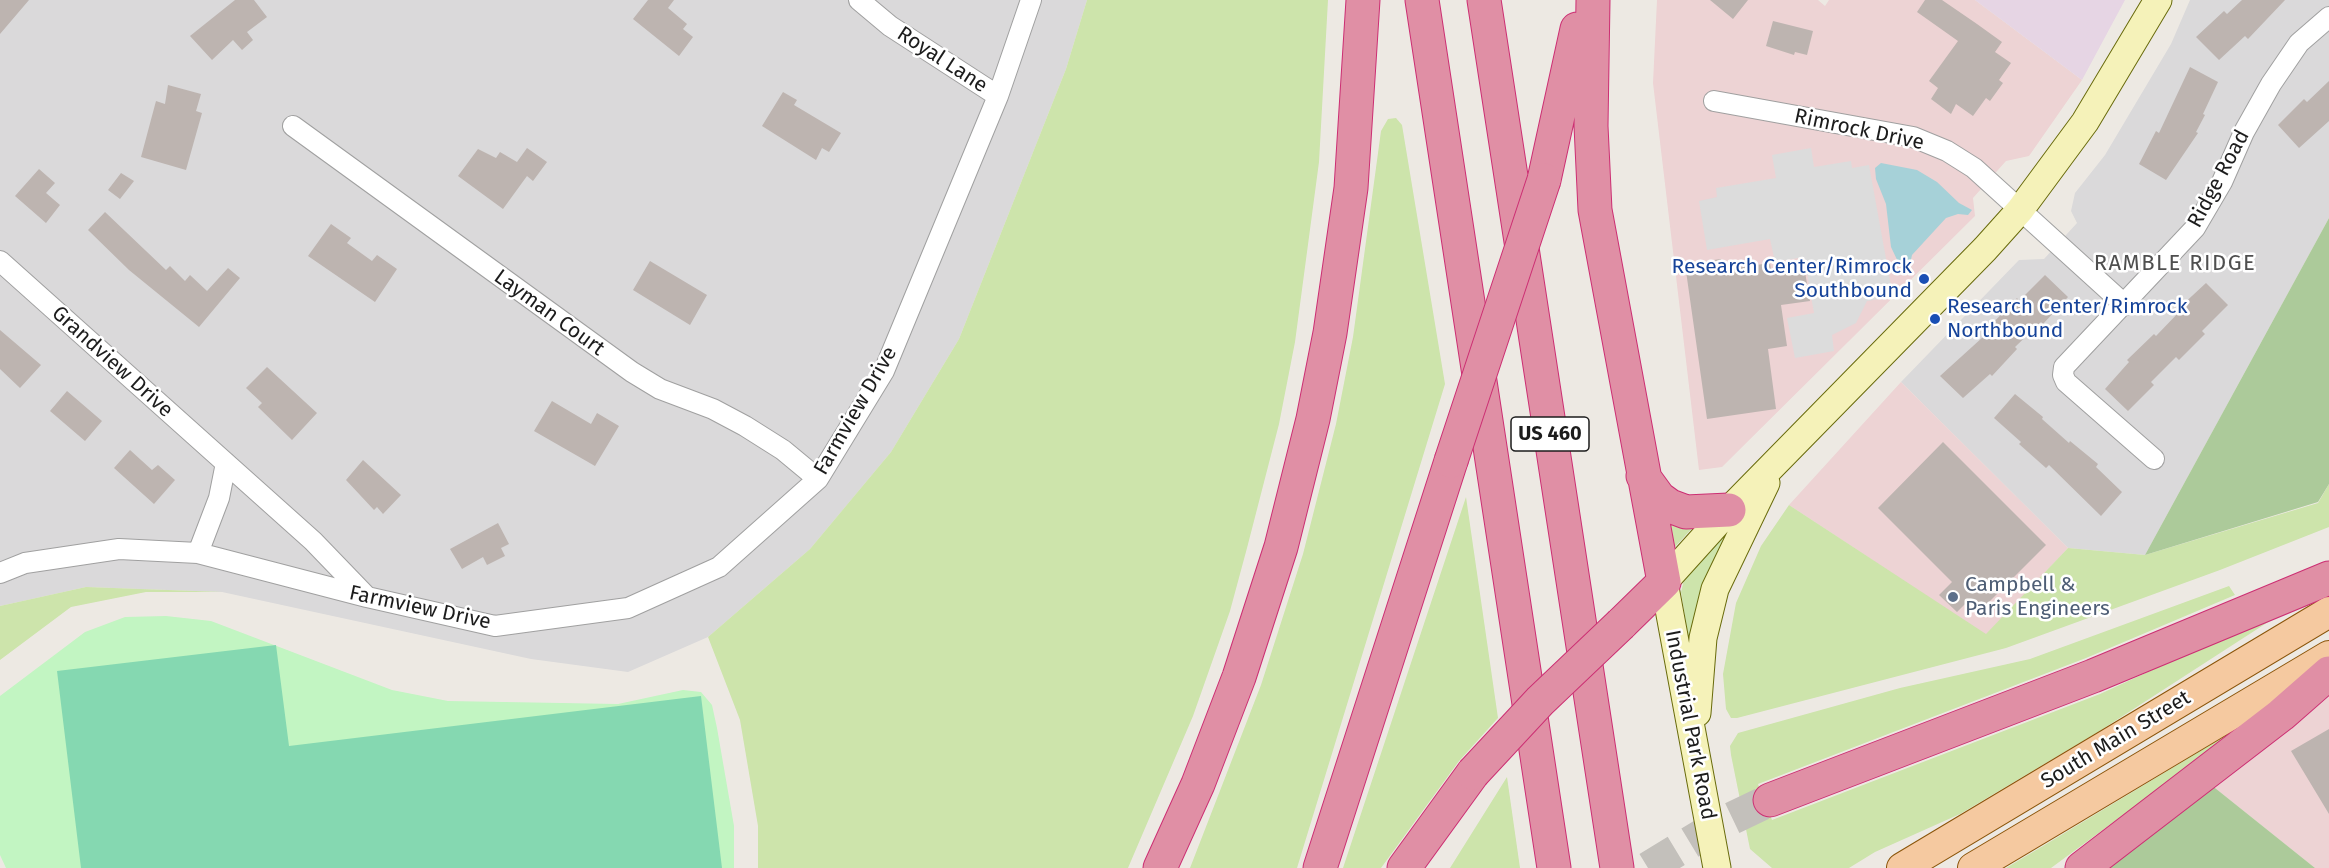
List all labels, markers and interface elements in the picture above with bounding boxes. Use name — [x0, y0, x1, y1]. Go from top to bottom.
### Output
street label: Royal Lane — [892, 21, 992, 99]
street label: Rimrock Drive — [1792, 104, 1926, 156]
street label: Ridge Road — [2183, 126, 2255, 232]
district label: RAMBLE RIDGE — [2094, 251, 2256, 277]
place label: Research Center/Rimrock Southbound — [1672, 254, 1912, 304]
street label: Layman Court — [489, 264, 609, 362]
marker: Research Center/Rimrock Southbound — [1917, 272, 1931, 286]
place label: Research Center/Rimrock Northbound — [1947, 294, 2187, 344]
street label: Grandview Drive — [46, 301, 178, 423]
marker: Research Center/Rimrock Northbound — [1928, 312, 1942, 326]
street label: Farmview Drive — [809, 342, 903, 480]
road number: US 460 — [1511, 417, 1589, 451]
place label: Campbell & Paris Engineers — [1965, 572, 2110, 622]
street label: Farmview Drive — [347, 581, 493, 635]
marker: Campbell & Paris Engineers — [1946, 590, 1960, 604]
street label: Industrial Park Road — [1659, 628, 1721, 822]
street label: South Main Street — [2037, 685, 2195, 795]

